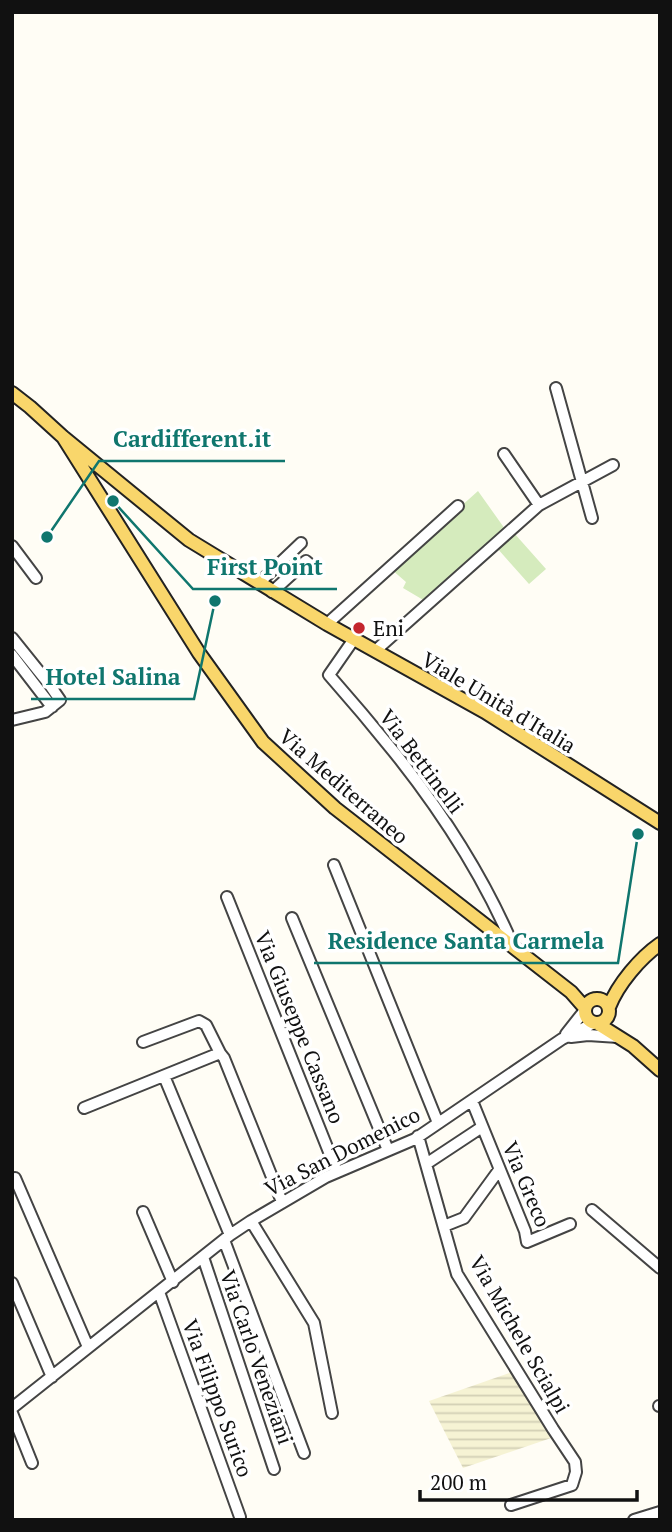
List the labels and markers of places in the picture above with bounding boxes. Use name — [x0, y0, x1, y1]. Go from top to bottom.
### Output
callout: Cardifferent.it — [99, 417, 285, 461]
callout: First Point — [193, 545, 337, 589]
place label: Eni — [373, 614, 404, 642]
marker: Eni — [351, 620, 367, 636]
callout: Hotel Salina — [31, 655, 194, 699]
callout: Residence Santa Carmela — [314, 919, 618, 963]

